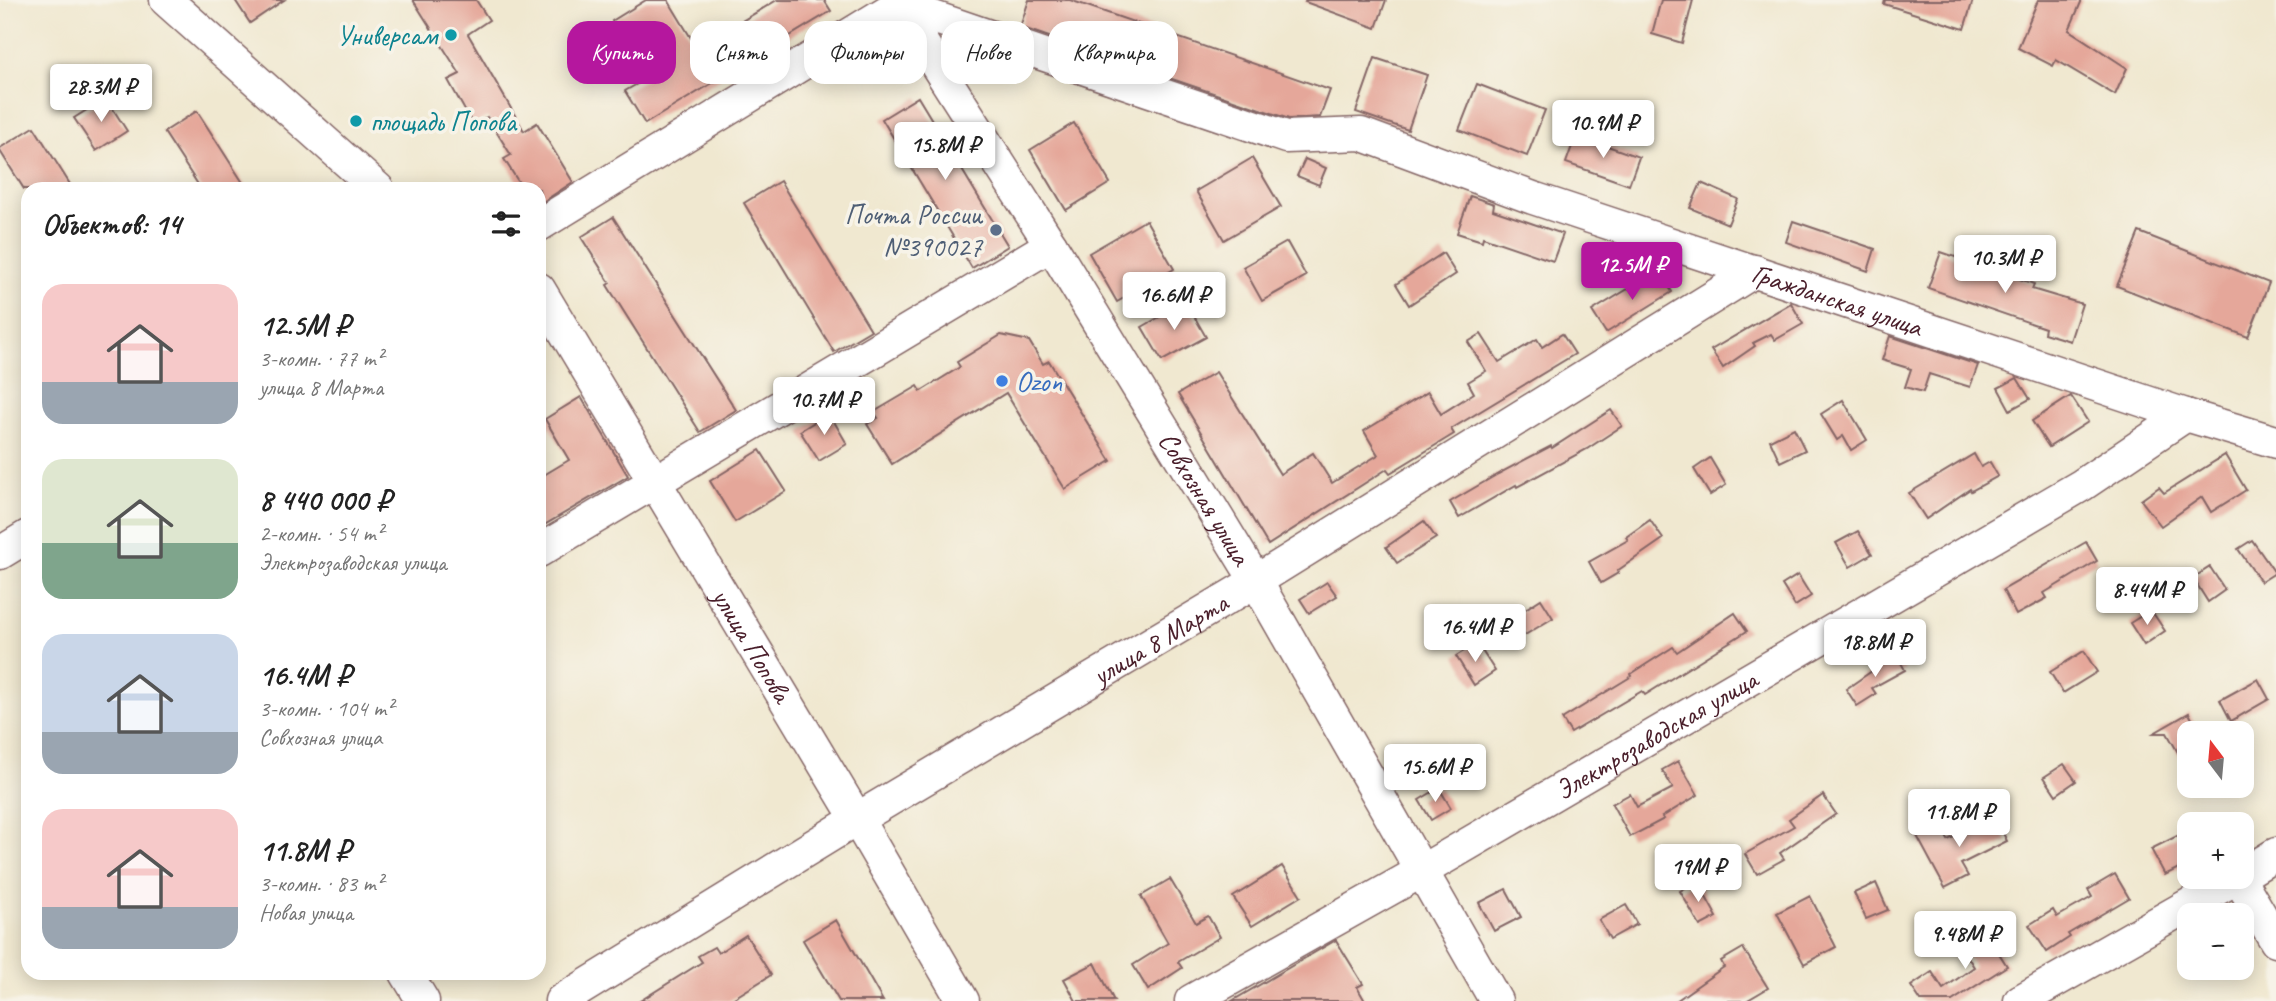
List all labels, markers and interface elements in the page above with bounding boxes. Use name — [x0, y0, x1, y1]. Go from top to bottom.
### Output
place label: Универсам — [337, 18, 440, 53]
chip: Купить — [567, 21, 676, 84]
chip: Снять — [690, 21, 790, 84]
chip: Фильтры — [804, 21, 927, 84]
chip: Новое — [941, 21, 1034, 84]
chip: Квартира — [1048, 21, 1178, 84]
marker: Универсам — [443, 27, 459, 43]
pin: 28.3M ₽ — [36, 64, 166, 124]
text: 28.3M ₽ — [66, 72, 136, 101]
pin: 10.9M ₽ — [1538, 100, 1668, 160]
place label: площадь Попова — [370, 104, 518, 139]
text: 10.9M ₽ — [1568, 108, 1638, 137]
marker: площадь Попова — [348, 113, 364, 129]
pin: 15.8M ₽ — [880, 122, 1010, 182]
text: 15.8M ₽ — [910, 130, 980, 159]
place label: Почта России №390027 — [845, 197, 984, 264]
text: Объектов: 14 — [42, 205, 181, 243]
icon: filters — [487, 205, 525, 243]
marker: Почта России №390027 — [988, 222, 1004, 238]
pin: 10.3M ₽ — [1940, 236, 2070, 295]
pin: 12.5M ₽ — [1567, 243, 1697, 302]
text: 10.3M ₽ — [1970, 243, 2040, 272]
text: 12.5M ₽ — [1597, 250, 1667, 279]
street label: Гражданская улица — [1748, 255, 1929, 344]
pin: 16.6M ₽ — [1109, 272, 1239, 332]
text: 16.6M ₽ — [1139, 280, 1209, 309]
text: 12.5M ₽ — [259, 306, 350, 344]
icon: home — [98, 312, 182, 396]
text: 3-комн. · 77 m² — [259, 344, 383, 373]
place label: Ozon — [1016, 364, 1062, 399]
text: улица 8 Марта — [259, 373, 383, 402]
marker: Ozon — [994, 373, 1010, 389]
pin: 10.7M ₽ — [759, 378, 889, 437]
text: 10.7M ₽ — [789, 385, 859, 414]
street label: Совхозная улица — [1151, 425, 1260, 573]
text: 8 440 000 ₽ — [259, 481, 391, 519]
icon: home — [98, 487, 182, 571]
text: 2-комн. · 54 m² — [259, 519, 383, 548]
text: Электрозаводская улица — [259, 548, 447, 577]
pin: 8.44M ₽ — [2082, 568, 2212, 627]
text: 8.44M ₽ — [2112, 575, 2182, 604]
street label: улица Попова — [704, 580, 801, 710]
street label: улица 8 Марта — [1084, 584, 1235, 693]
pin: 16.4M ₽ — [1410, 604, 1540, 664]
text: 16.4M ₽ — [1440, 612, 1510, 641]
pin: 18.8M ₽ — [1810, 620, 1940, 679]
text: 18.8M ₽ — [1840, 627, 1910, 656]
text: 16.4M ₽ — [259, 656, 351, 694]
street label: Электрозаводская улица — [1548, 660, 1765, 807]
icon: home — [98, 662, 182, 746]
text: 3-комн. · 104 m² — [259, 694, 393, 723]
north arrow — [2177, 721, 2254, 798]
map controls — [2177, 721, 2254, 980]
text: Совхозная улица — [259, 723, 382, 752]
pin: 15.6M ₽ — [1370, 744, 1500, 804]
text: 15.6M ₽ — [1400, 752, 1470, 781]
pin: 11.8M ₽ — [1894, 790, 2024, 849]
text: 11.8M ₽ — [1924, 797, 1994, 826]
button: + — [2177, 812, 2254, 889]
text: 11.8M ₽ — [259, 831, 350, 869]
icon: home — [98, 837, 182, 921]
pin: 19M ₽ — [1649, 844, 1747, 904]
text: 19M ₽ — [1671, 852, 1725, 881]
text: 3-комн. · 83 m² — [259, 869, 383, 898]
text: Новая улица — [259, 898, 353, 927]
button: − — [2177, 903, 2254, 980]
pin: 9.48M ₽ — [1900, 912, 2030, 971]
text: 9.48M ₽ — [1930, 919, 2000, 948]

